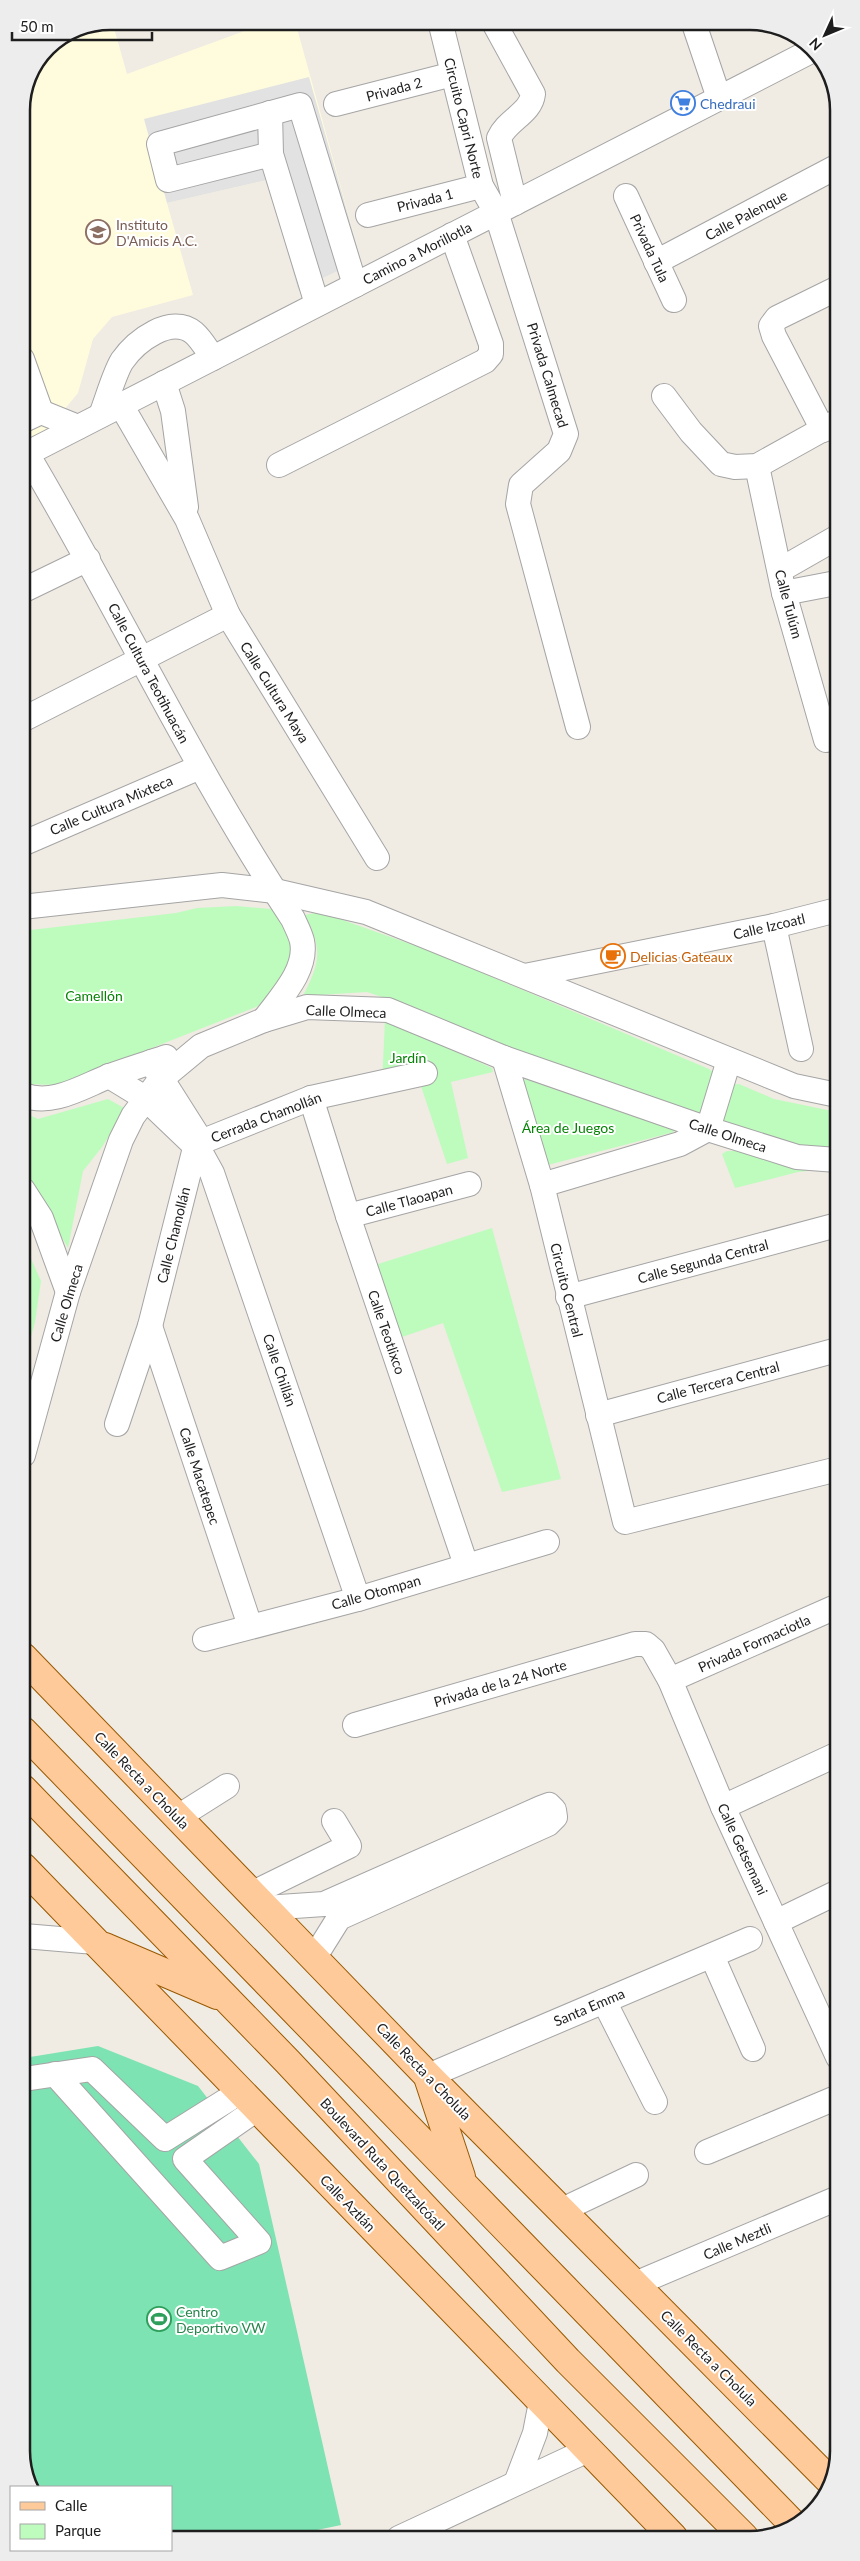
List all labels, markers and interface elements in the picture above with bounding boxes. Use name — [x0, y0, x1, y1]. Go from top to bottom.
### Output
scale bar — [12, 10, 152, 42]
north arrow — [800, 10, 850, 60]
text: 50 m — [20, 17, 54, 35]
text: N — [805, 35, 825, 54]
street label: Circuito Capri Norte — [441, 56, 487, 180]
street label: Privada 2 — [364, 73, 424, 105]
supermarket icon: Chedraui — [670, 90, 696, 116]
place label: Chedraui — [700, 95, 756, 112]
street label: Privada 1 — [395, 185, 455, 215]
street label: Calle Palenque — [702, 186, 790, 244]
street label: Privada Tula — [627, 211, 673, 285]
place label: Instituto D'Amicis A.C. — [116, 216, 197, 249]
street label: Camino a Morillotla — [360, 218, 474, 288]
school or university icon: Instituto D'Amicis A.C. — [85, 219, 111, 245]
street label: Privada Calmecad — [524, 320, 572, 430]
street label: Calle Tulúm — [772, 568, 806, 640]
street label: Calle Cultura Teotihuacán — [105, 600, 193, 746]
street label: Calle Cultura Maya — [237, 638, 313, 746]
street label: Calle Cultura Mixteca — [47, 771, 175, 839]
street label: Calle Izcoatl — [731, 909, 807, 943]
cafe icon: Delicias Gateaux — [600, 943, 626, 969]
place label: Delicias Gateaux — [630, 948, 732, 965]
park label: Camellón — [65, 987, 123, 1004]
street label: Calle Olmeca — [305, 1001, 387, 1021]
park label: Jardín — [390, 1049, 426, 1066]
street label: Cerrada Chamollán — [208, 1088, 324, 1146]
street label: Calle Olmeca — [687, 1114, 769, 1156]
park label: Área de Juegos — [522, 1119, 614, 1136]
street label: Calle Tlaoapan — [364, 1180, 454, 1220]
street label: Calle Chamollán — [153, 1185, 193, 1285]
street label: Calle Segunda Central — [636, 1235, 770, 1287]
street label: Circuito Central — [547, 1241, 587, 1339]
street label: Calle Olmeca — [46, 1262, 86, 1344]
street label: Calle Teotlixco — [365, 1288, 409, 1376]
street label: Calle Chillán — [260, 1331, 300, 1409]
street label: Calle Tercera Central — [655, 1357, 781, 1407]
street label: Calle Macatepec — [176, 1425, 224, 1527]
street label: Calle Otompan — [329, 1571, 423, 1613]
street label: Privada Formaciotla — [695, 1611, 813, 1675]
street label: Privada de la 24 Norte — [432, 1656, 568, 1710]
street label: Calle Recta a Cholula — [91, 1728, 193, 1832]
street label: Calle Getsemani — [714, 1800, 772, 1898]
street label: Santa Emma — [551, 1984, 627, 2030]
street label: Calle Recta a Cholula — [373, 2019, 475, 2123]
street label: Boulevard Ruta Quetzalcóatl — [317, 2094, 449, 2234]
street label: Calle Aztlán — [317, 2171, 379, 2235]
street label: Calle Meztli — [700, 2219, 774, 2263]
place label: Centro Deportivo VW — [176, 2303, 266, 2336]
sports icon: Centro Deportivo VW — [146, 2306, 172, 2332]
street label: Calle Recta a Cholula — [657, 2306, 761, 2410]
legend — [10, 2486, 172, 2551]
text: Calle — [55, 2496, 88, 2514]
text: Parque — [55, 2521, 101, 2539]

